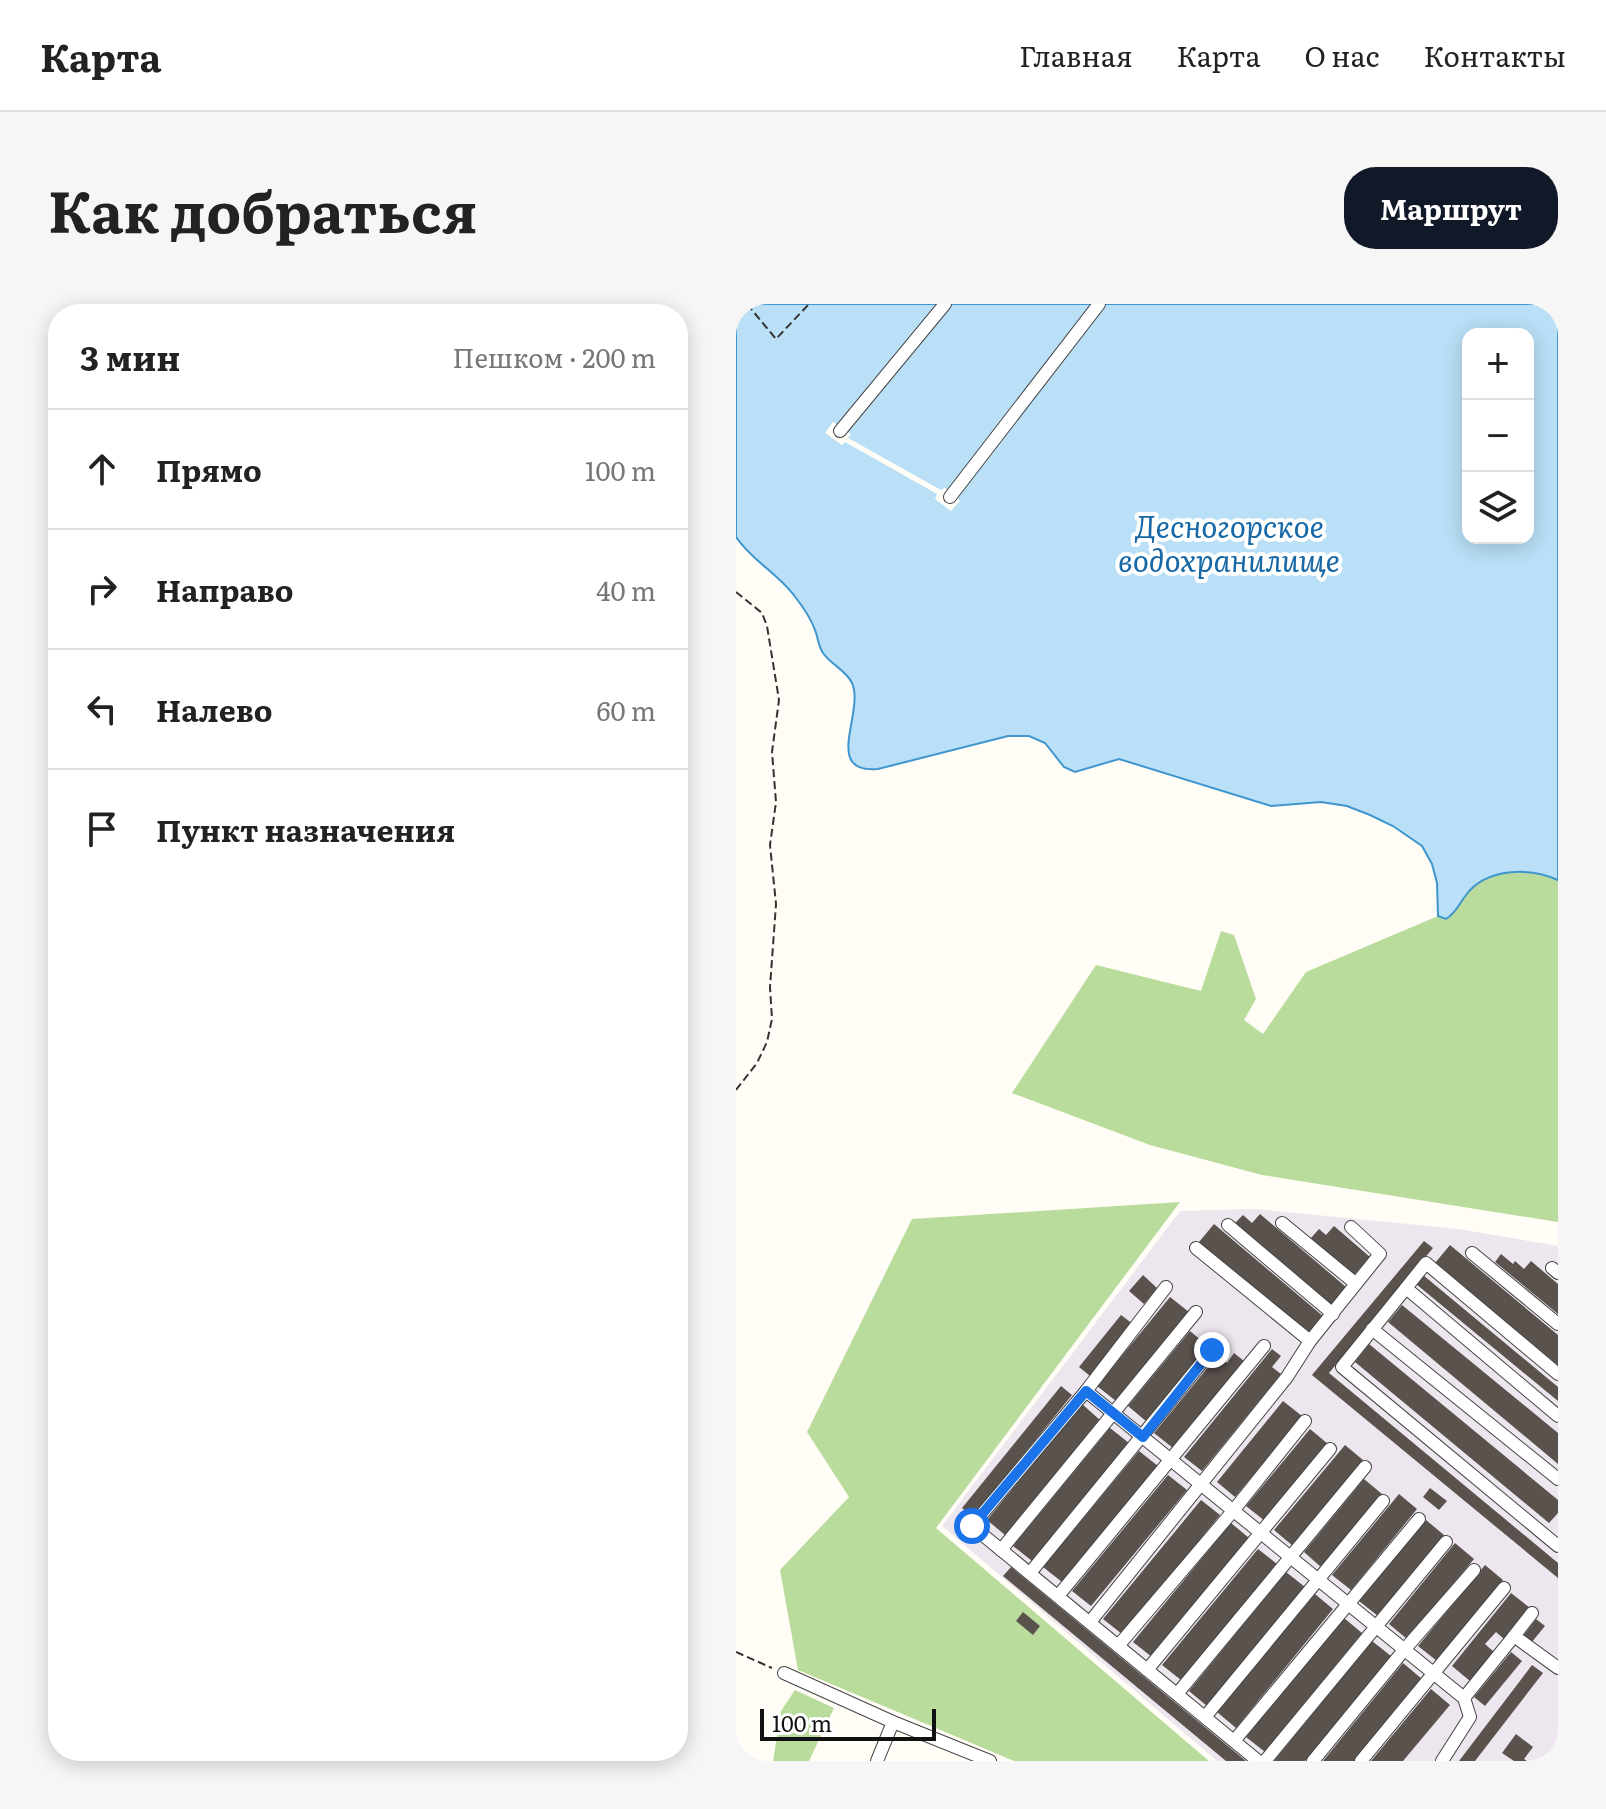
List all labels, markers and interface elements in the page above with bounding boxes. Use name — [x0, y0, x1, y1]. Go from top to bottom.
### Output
text: Карта — [40, 27, 162, 84]
text: Главная — [1019, 34, 1133, 76]
text: Карта — [1177, 34, 1260, 76]
text: О нас — [1304, 34, 1380, 76]
text: Контакты — [1424, 34, 1566, 76]
text: Как добраться — [48, 167, 477, 250]
button: Маршрут — [1344, 167, 1558, 249]
map controls — [1462, 328, 1534, 544]
button: + — [1462, 328, 1534, 400]
text: 3 мин — [80, 331, 180, 381]
text: Пешком · 200 m — [453, 337, 656, 376]
button: − — [1462, 400, 1534, 472]
icon: ahead — [80, 447, 124, 491]
text: Прямо — [156, 447, 262, 491]
text: 100 m — [585, 450, 656, 489]
button: layers — [1462, 472, 1534, 544]
water label: Десногорское водохранилище — [1118, 503, 1340, 581]
icon: right — [80, 567, 124, 611]
text: Направо — [156, 567, 294, 611]
text: 40 m — [596, 570, 656, 609]
icon: left — [80, 687, 124, 731]
text: Налево — [156, 687, 272, 731]
text: 60 m — [597, 690, 656, 729]
icon: arrive — [80, 807, 124, 851]
text: Пункт назначения — [156, 807, 455, 851]
route end — [1194, 1332, 1230, 1368]
route start — [954, 1508, 990, 1544]
scale bar — [760, 1705, 936, 1741]
text: 100 m — [772, 1706, 832, 1739]

